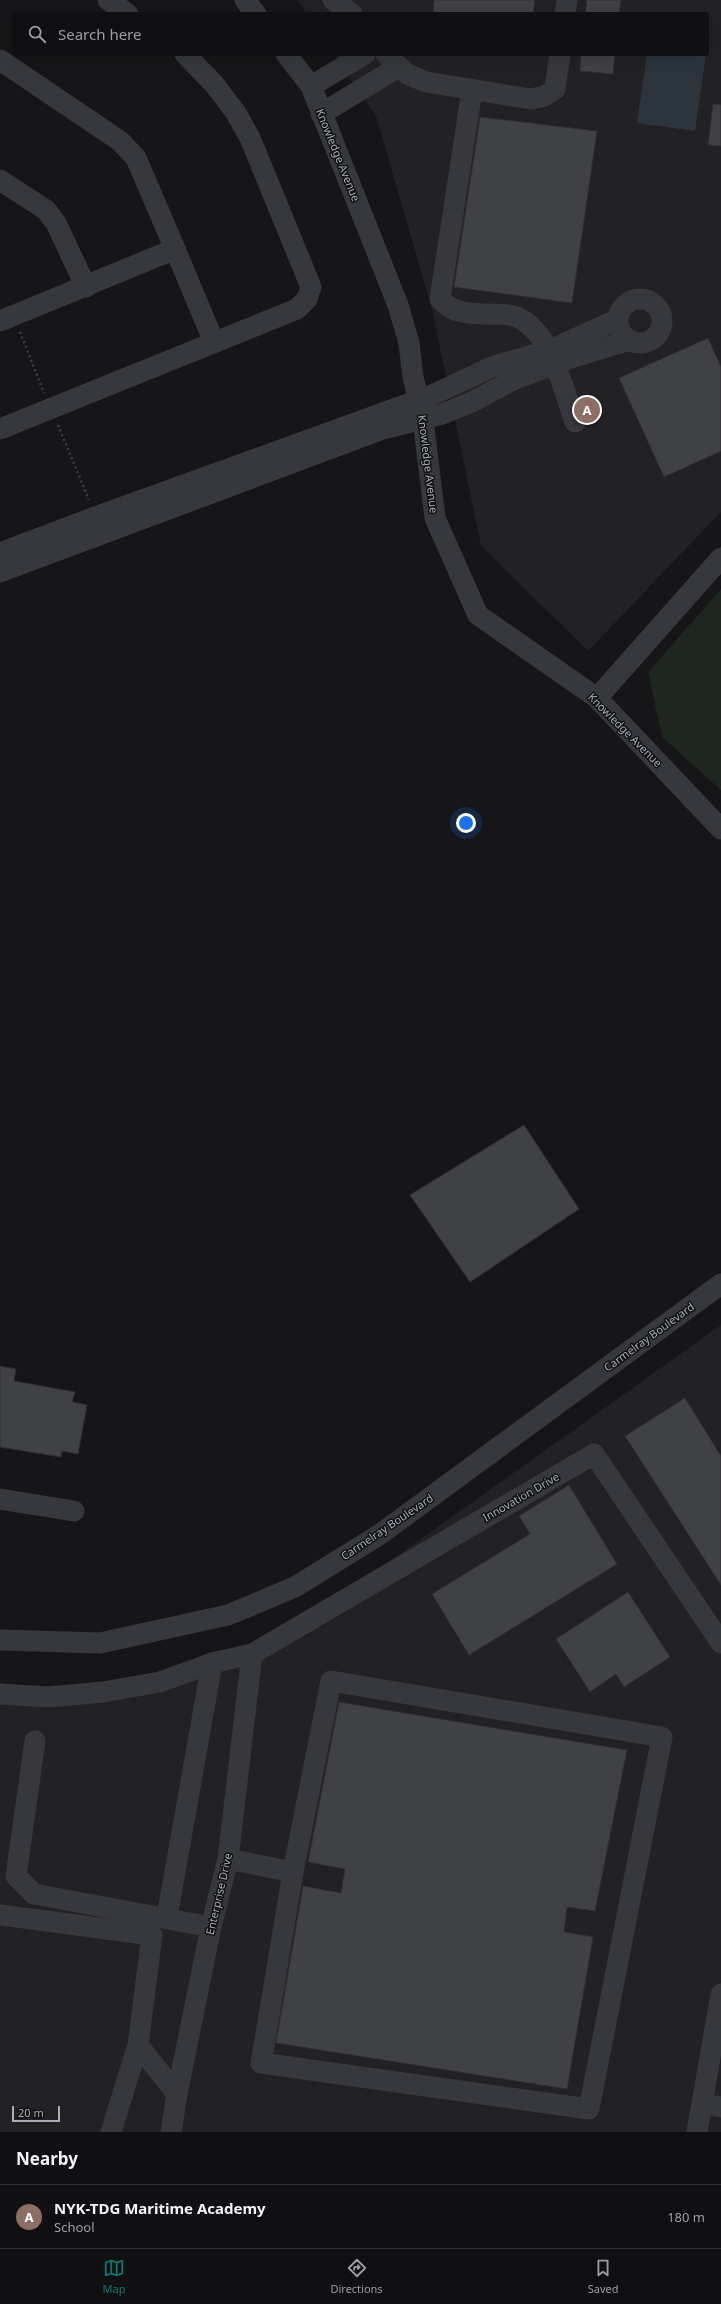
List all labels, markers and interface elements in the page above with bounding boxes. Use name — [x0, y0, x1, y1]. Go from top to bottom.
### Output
search box — [12, 12, 709, 56]
icon: search — [26, 23, 48, 45]
text: Search here — [58, 24, 141, 44]
street label: Knowledge Avenue — [313, 106, 364, 203]
pin: A — [574, 395, 600, 425]
street label: Knowledge Avenue — [415, 414, 442, 514]
street label: Knowledge Avenue — [585, 689, 666, 770]
your location — [456, 813, 476, 833]
street label: Carmelray Boulevard — [601, 1299, 697, 1374]
street label: Innovation Drive — [480, 1469, 562, 1525]
street label: Carmelray Boulevard — [338, 1490, 436, 1563]
street label: Enterprise Drive — [202, 1852, 235, 1936]
scale bar — [12, 2104, 60, 2123]
text: 20 m — [18, 2105, 44, 2120]
text: Nearby — [16, 2147, 78, 2170]
text: NYK-TDG Maritime Academy — [54, 2198, 266, 2218]
text: A — [25, 2208, 34, 2226]
text: 180 m — [667, 2208, 705, 2226]
text: School — [54, 2218, 95, 2236]
tab: Map — [103, 2257, 125, 2296]
tab: Directions — [330, 2257, 383, 2296]
tab: Saved — [588, 2257, 618, 2296]

